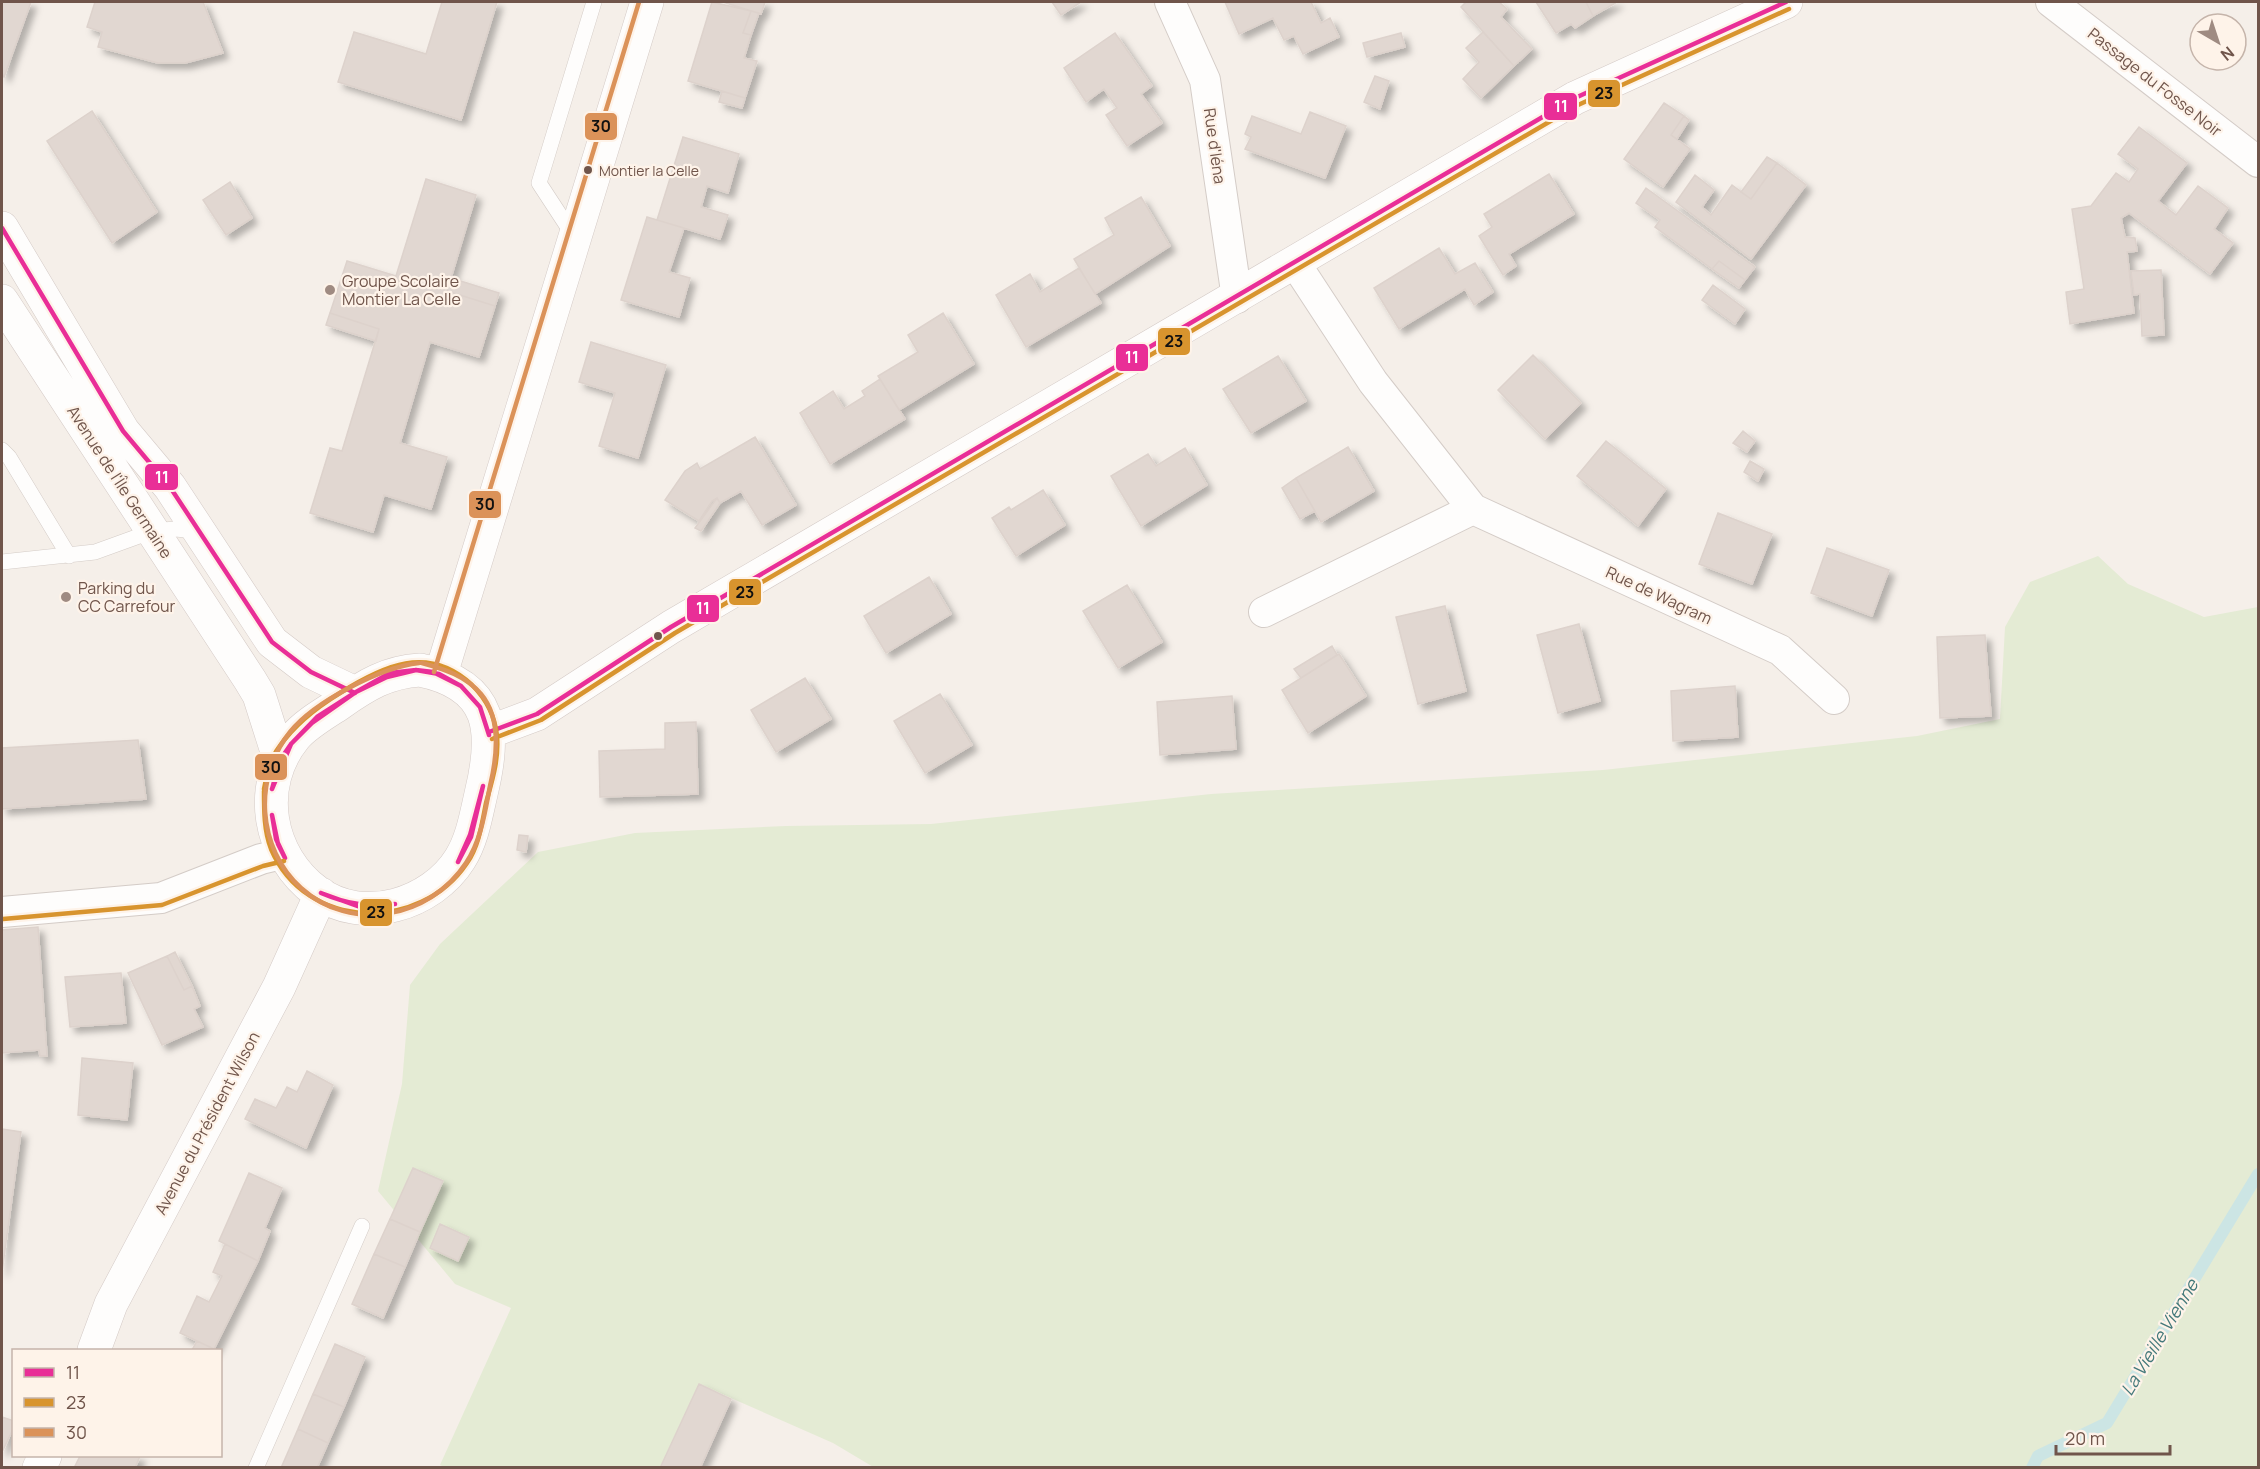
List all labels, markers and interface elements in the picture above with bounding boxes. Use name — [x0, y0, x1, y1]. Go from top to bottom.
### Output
north arrow — [2188, 12, 2248, 72]
street label: Passage du Fosse Noir — [2084, 24, 2226, 140]
line badge: 23 — [1587, 79, 1621, 108]
text: 23 — [1595, 82, 1613, 104]
line badge: 11 — [1543, 92, 1578, 121]
text: 11 — [1554, 95, 1568, 117]
street label: Rue d'Iéna — [1199, 107, 1231, 185]
line badge: 30 — [584, 112, 618, 141]
text: 30 — [591, 115, 611, 137]
place label: Montier la Celle — [599, 161, 699, 180]
marker: Montier la Celle — [582, 164, 594, 176]
place label: Groupe Scolaire Montier La Celle — [342, 270, 461, 310]
marker: Groupe Scolaire Montier La Celle — [323, 283, 337, 297]
line badge: 23 — [1157, 327, 1191, 356]
text: 23 — [1165, 330, 1183, 352]
line badge: 11 — [1115, 343, 1149, 372]
text: 11 — [1125, 346, 1139, 368]
street label: Avenue de l'Île Germaine — [62, 401, 178, 563]
line badge: 11 — [144, 463, 179, 491]
text: 11 — [155, 466, 169, 488]
line badge: 30 — [468, 490, 502, 519]
text: 30 — [475, 493, 495, 515]
street label: Rue de Wagram — [1602, 561, 1716, 629]
place label: Parking du CC Carrefour — [78, 577, 175, 617]
line badge: 23 — [728, 578, 762, 606]
text: 23 — [736, 581, 754, 603]
marker: Parking du CC Carrefour — [59, 590, 73, 604]
line badge: 11 — [686, 594, 720, 623]
text: 11 — [696, 597, 710, 619]
unlabelled marker — [652, 630, 664, 642]
line badge: 30 — [254, 753, 288, 781]
text: 30 — [261, 756, 281, 778]
line badge: 23 — [359, 898, 393, 927]
text: 23 — [367, 901, 385, 923]
street label: Avenue du Président Wilson — [149, 1028, 265, 1218]
water label: La Vieille Vienne — [2115, 1273, 2204, 1400]
legend — [12, 1349, 222, 1457]
text: 11 — [66, 1360, 80, 1384]
text: 23 — [66, 1390, 86, 1414]
scale bar — [2056, 1418, 2170, 1456]
text: 30 — [66, 1420, 87, 1444]
text: 20 m — [2065, 1426, 2105, 1450]

